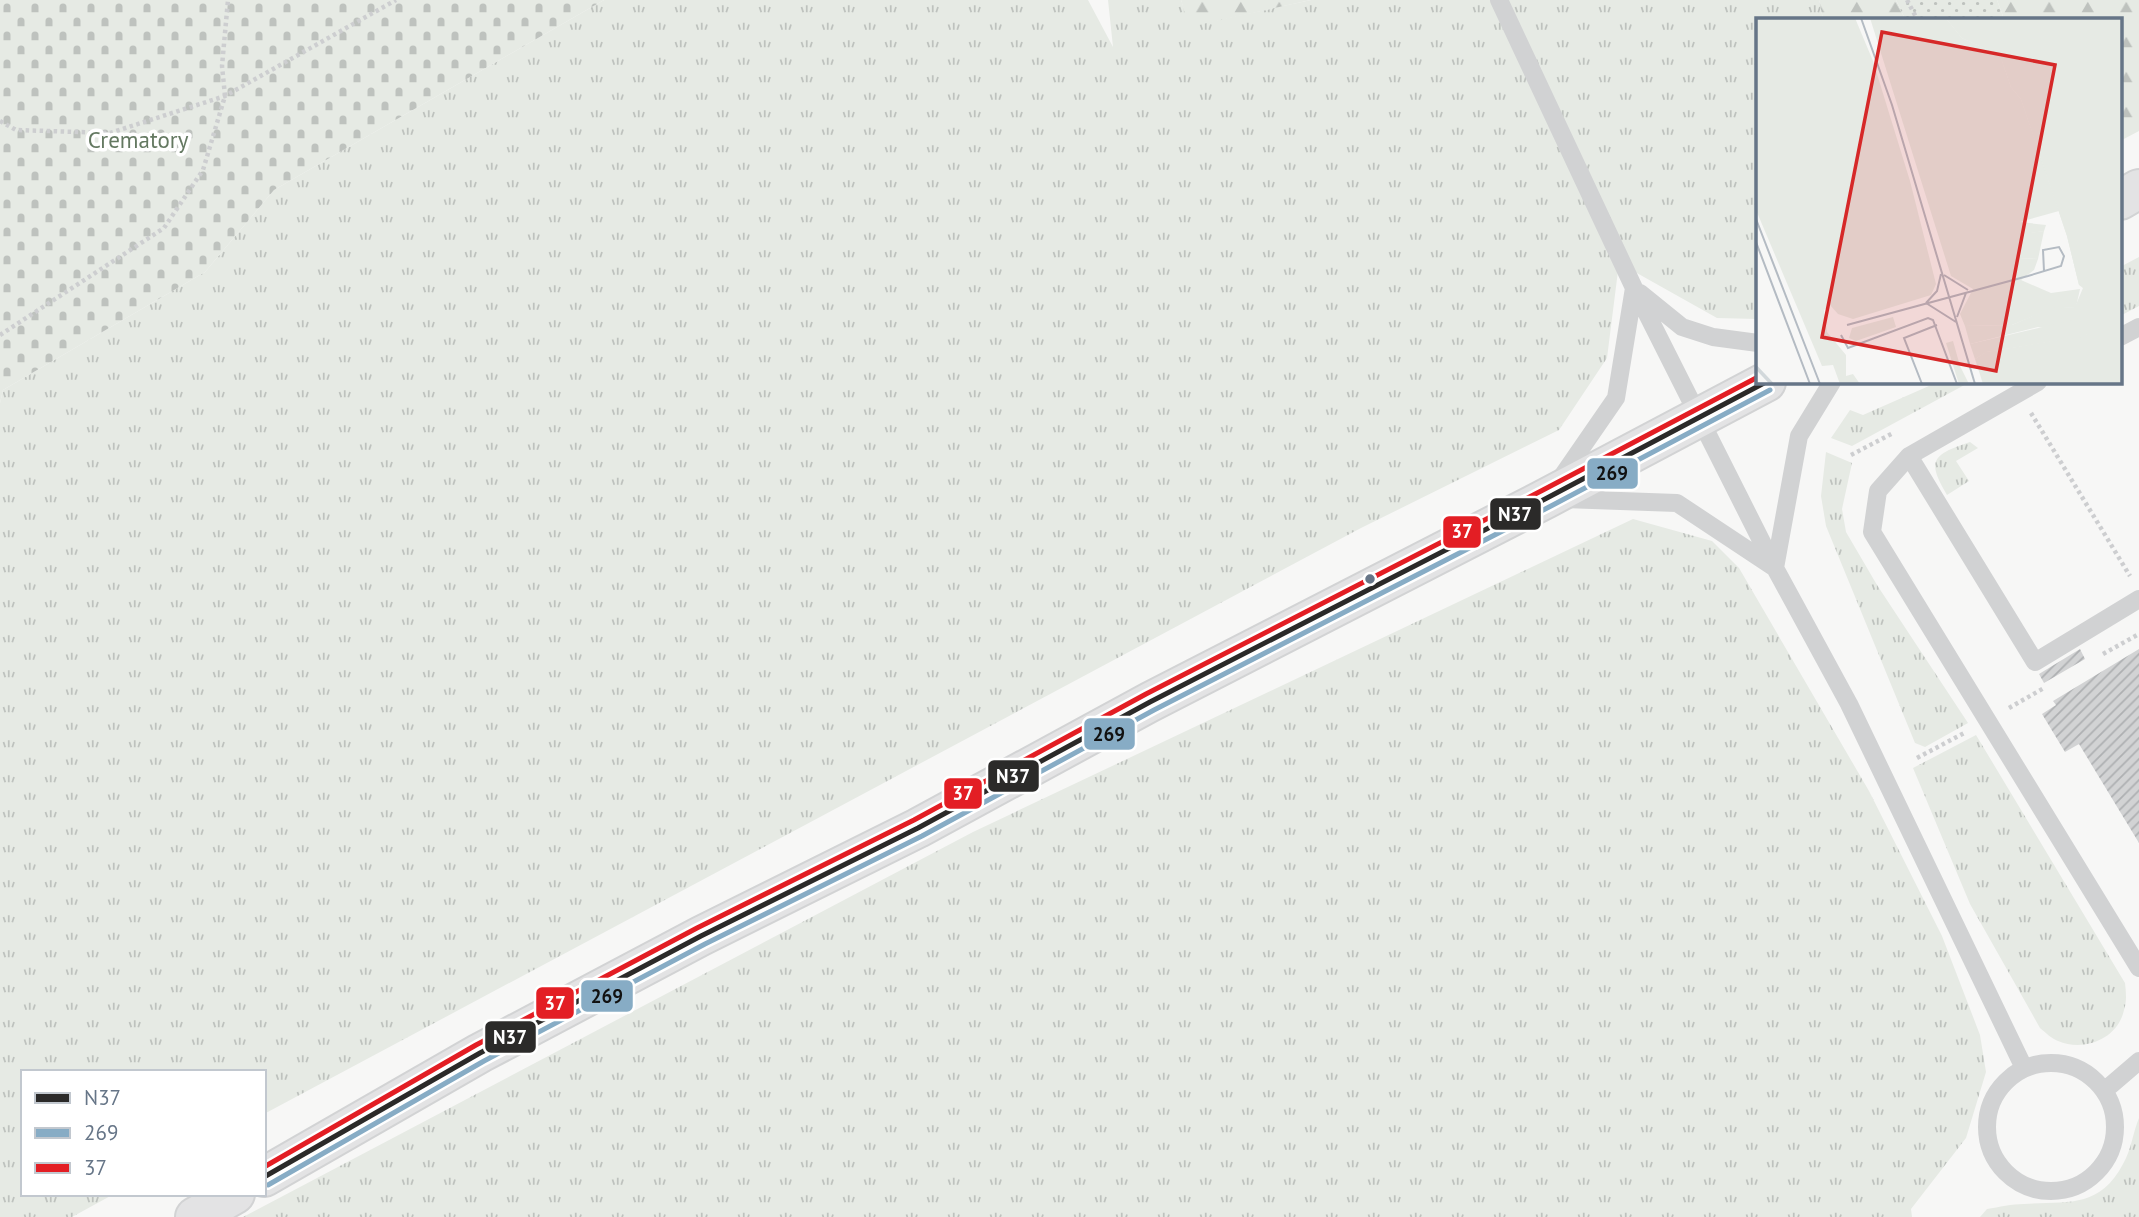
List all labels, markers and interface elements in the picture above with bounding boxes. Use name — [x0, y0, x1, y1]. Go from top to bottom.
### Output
inset map — [1756, 18, 2122, 383]
park label: Crematory — [88, 125, 189, 154]
line badge: 269 — [1586, 457, 1639, 490]
text: 269 — [1596, 461, 1628, 485]
line badge: N37 — [1489, 497, 1542, 531]
text: N37 — [1498, 502, 1532, 526]
line badge: 37 — [1442, 515, 1482, 549]
text: 37 — [1451, 519, 1473, 543]
unlabelled marker — [1363, 572, 1377, 586]
line badge: 269 — [1083, 717, 1136, 751]
text: 269 — [1093, 722, 1125, 746]
line badge: N37 — [987, 759, 1040, 793]
text: N37 — [996, 764, 1030, 788]
line badge: 37 — [943, 777, 983, 810]
text: 37 — [952, 781, 974, 805]
line badge: 269 — [580, 979, 634, 1013]
text: 269 — [591, 984, 623, 1008]
line badge: 37 — [535, 986, 575, 1020]
text: 37 — [544, 991, 566, 1015]
line badge: N37 — [484, 1020, 537, 1054]
text: N37 — [493, 1025, 527, 1049]
legend — [21, 1070, 266, 1196]
text: N37 — [84, 1084, 121, 1111]
text: 269 — [84, 1119, 118, 1146]
text: 37 — [84, 1154, 107, 1181]

